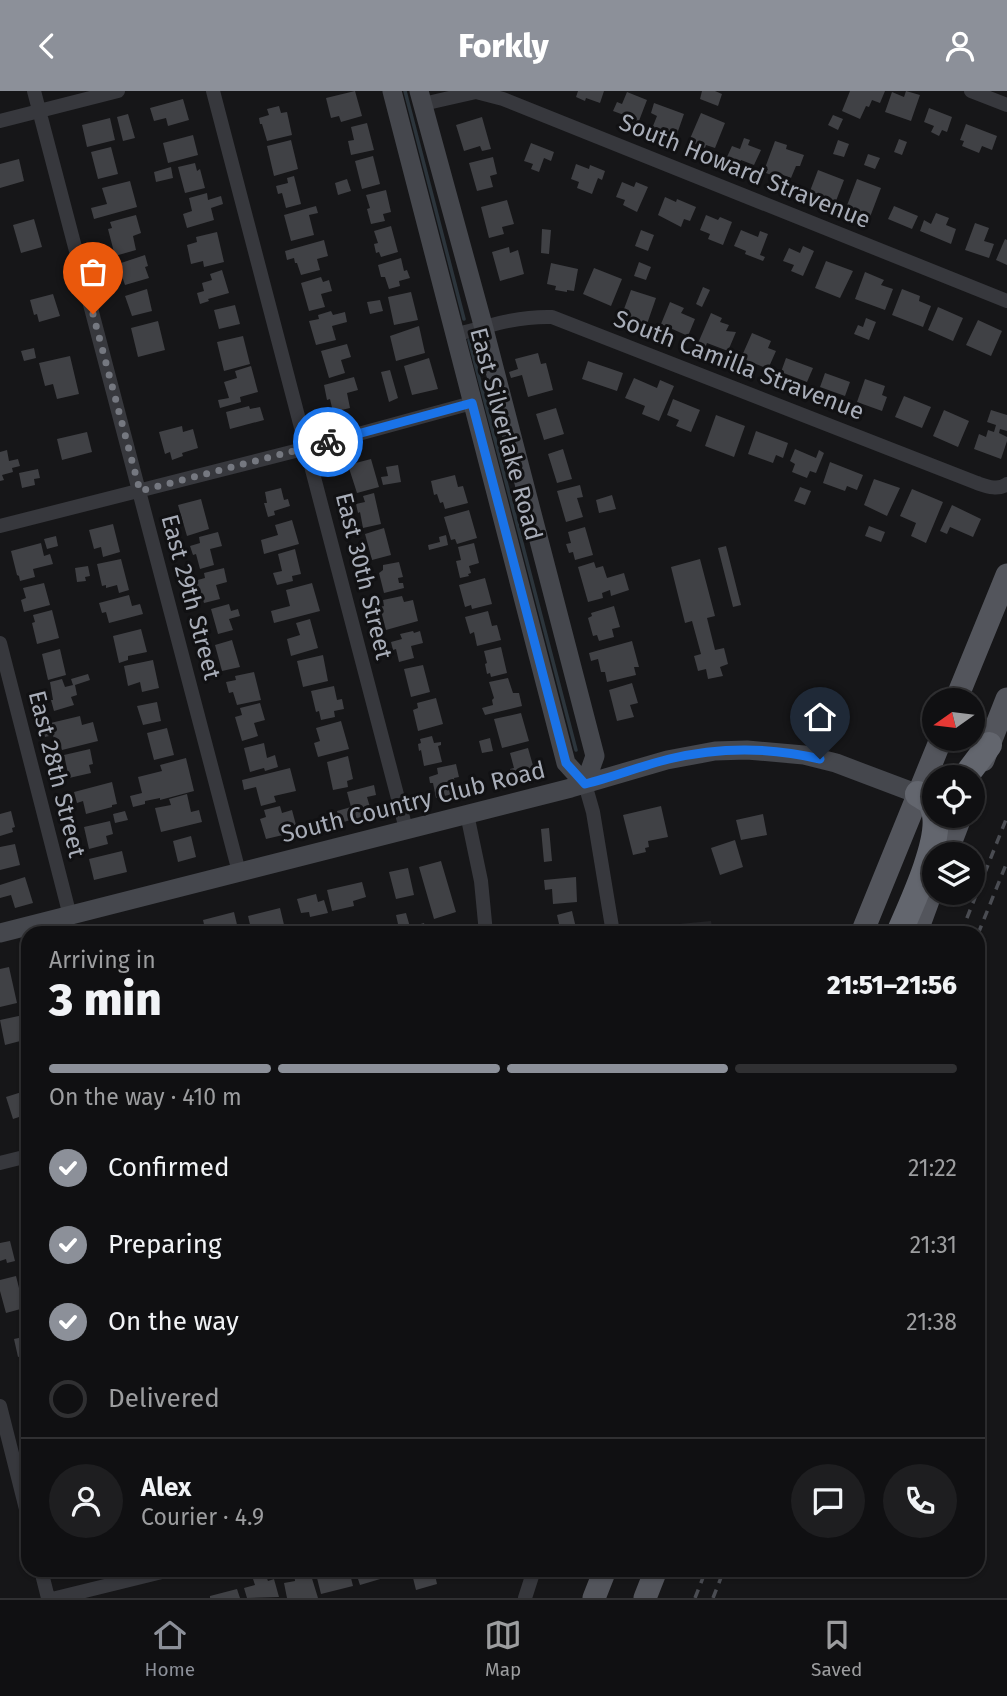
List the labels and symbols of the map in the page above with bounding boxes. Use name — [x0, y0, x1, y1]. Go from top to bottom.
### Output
street label: South Howard Stravenue — [615, 108, 875, 234]
pin — [63, 242, 123, 314]
street label: South Camilla Stravenue — [610, 304, 868, 426]
street label: East Silverlake Road — [464, 325, 548, 543]
courier — [293, 407, 363, 477]
street label: East 30th Street — [330, 490, 398, 663]
street label: East 29th Street — [155, 511, 227, 683]
pin — [790, 687, 850, 759]
street label: East 28th Street — [23, 688, 91, 861]
north arrow — [922, 688, 985, 751]
street label: South Country Club Road — [278, 756, 548, 848]

